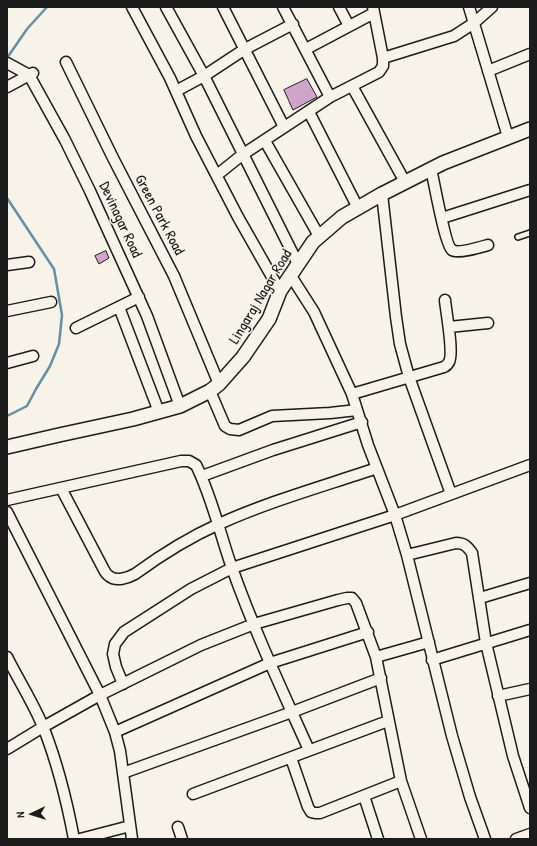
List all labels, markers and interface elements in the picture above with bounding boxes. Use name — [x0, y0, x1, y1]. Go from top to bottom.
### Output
street label: Green Park Road — [130, 172, 188, 258]
street label: Devinagar Road — [95, 179, 145, 261]
street label: Lingaraj Nagar Road — [226, 246, 296, 348]
north arrow — [12, 794, 52, 834]
text: N — [13, 811, 27, 818]

